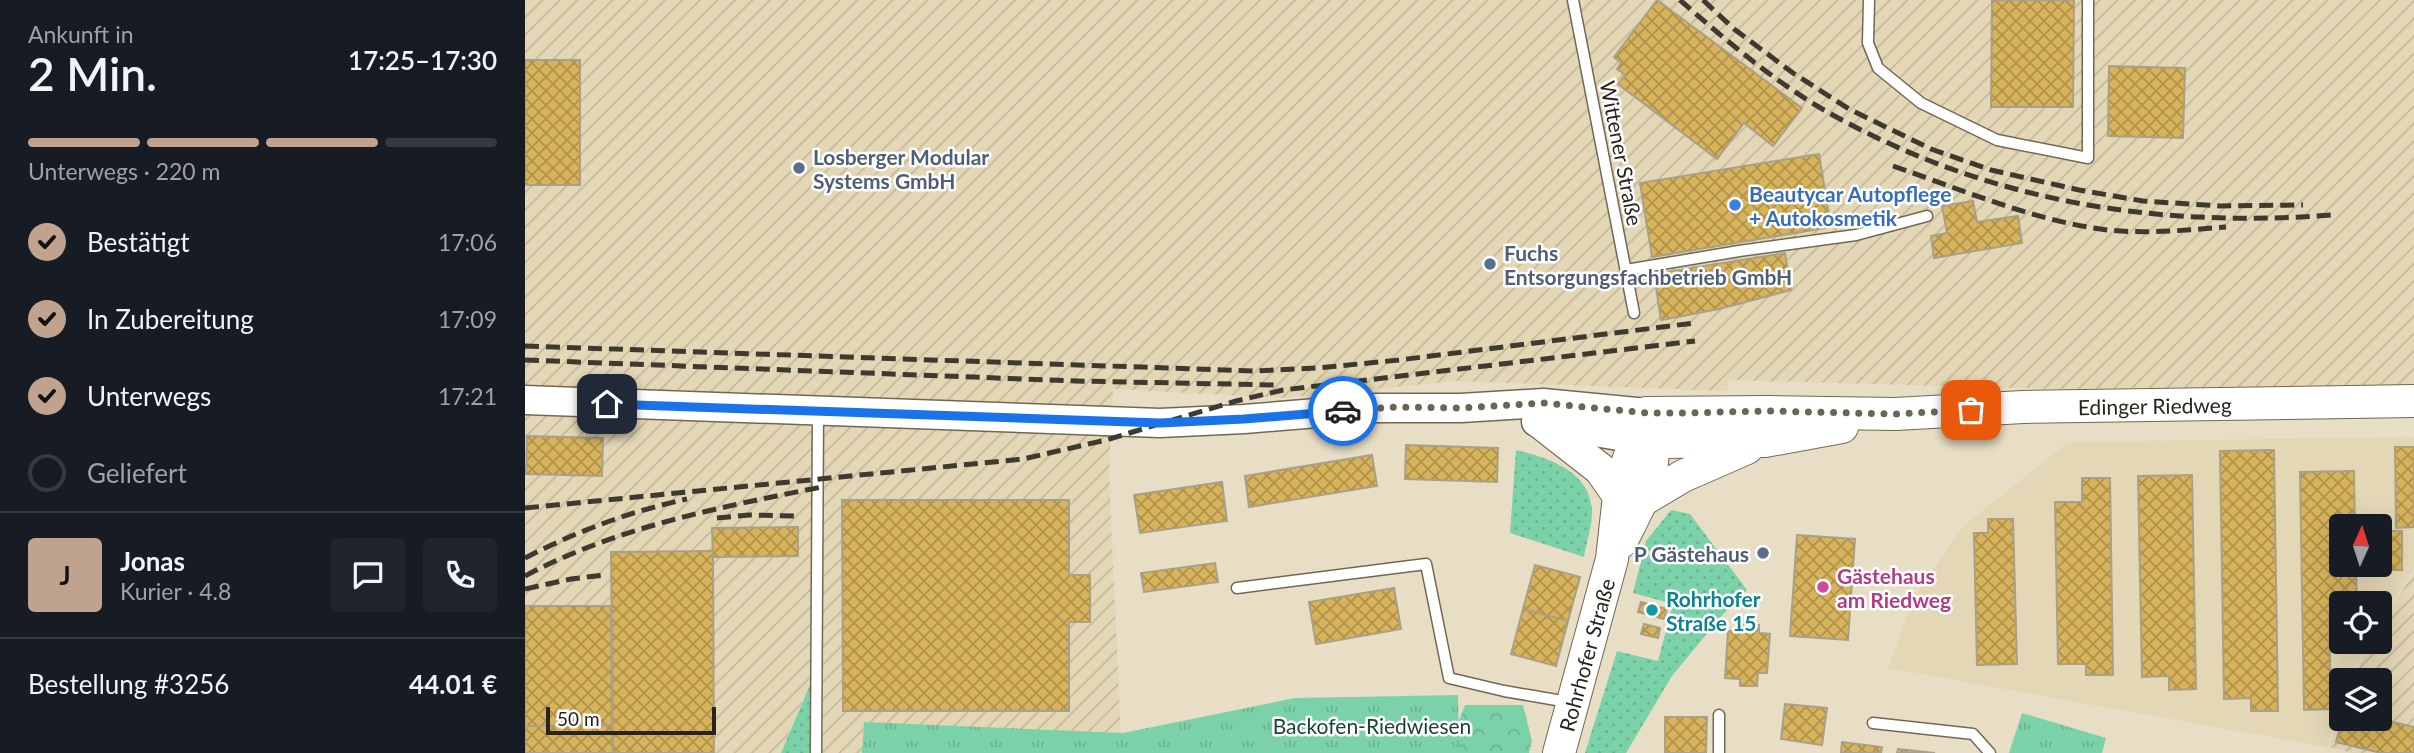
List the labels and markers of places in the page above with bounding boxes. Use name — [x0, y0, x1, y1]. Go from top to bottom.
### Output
place label: Losberger Modular Systems GmbH — [813, 144, 989, 193]
marker: Losberger Modular Systems GmbH — [791, 160, 807, 176]
place label: Beautycar Autopflege + Autokosmetik — [1749, 181, 1951, 230]
marker: Beautycar Autopflege + Autokosmetik — [1727, 197, 1743, 213]
place label: Fuchs Entsorgungsfachbetrieb GmbH — [1504, 240, 1792, 289]
marker: Fuchs Entsorgungsfachbetrieb GmbH — [1482, 256, 1498, 272]
pin — [577, 374, 637, 434]
pin — [1941, 380, 2001, 440]
place label: P Gästehaus — [1634, 541, 1749, 566]
marker: P Gästehaus — [1755, 545, 1771, 561]
place label: Gästehaus am Riedweg — [1837, 563, 1951, 612]
marker: Gästehaus am Riedweg — [1815, 579, 1831, 595]
place label: Rohrhofer Straße 15 — [1666, 586, 1761, 635]
marker: Rohrhofer Straße 15 — [1644, 602, 1660, 618]

